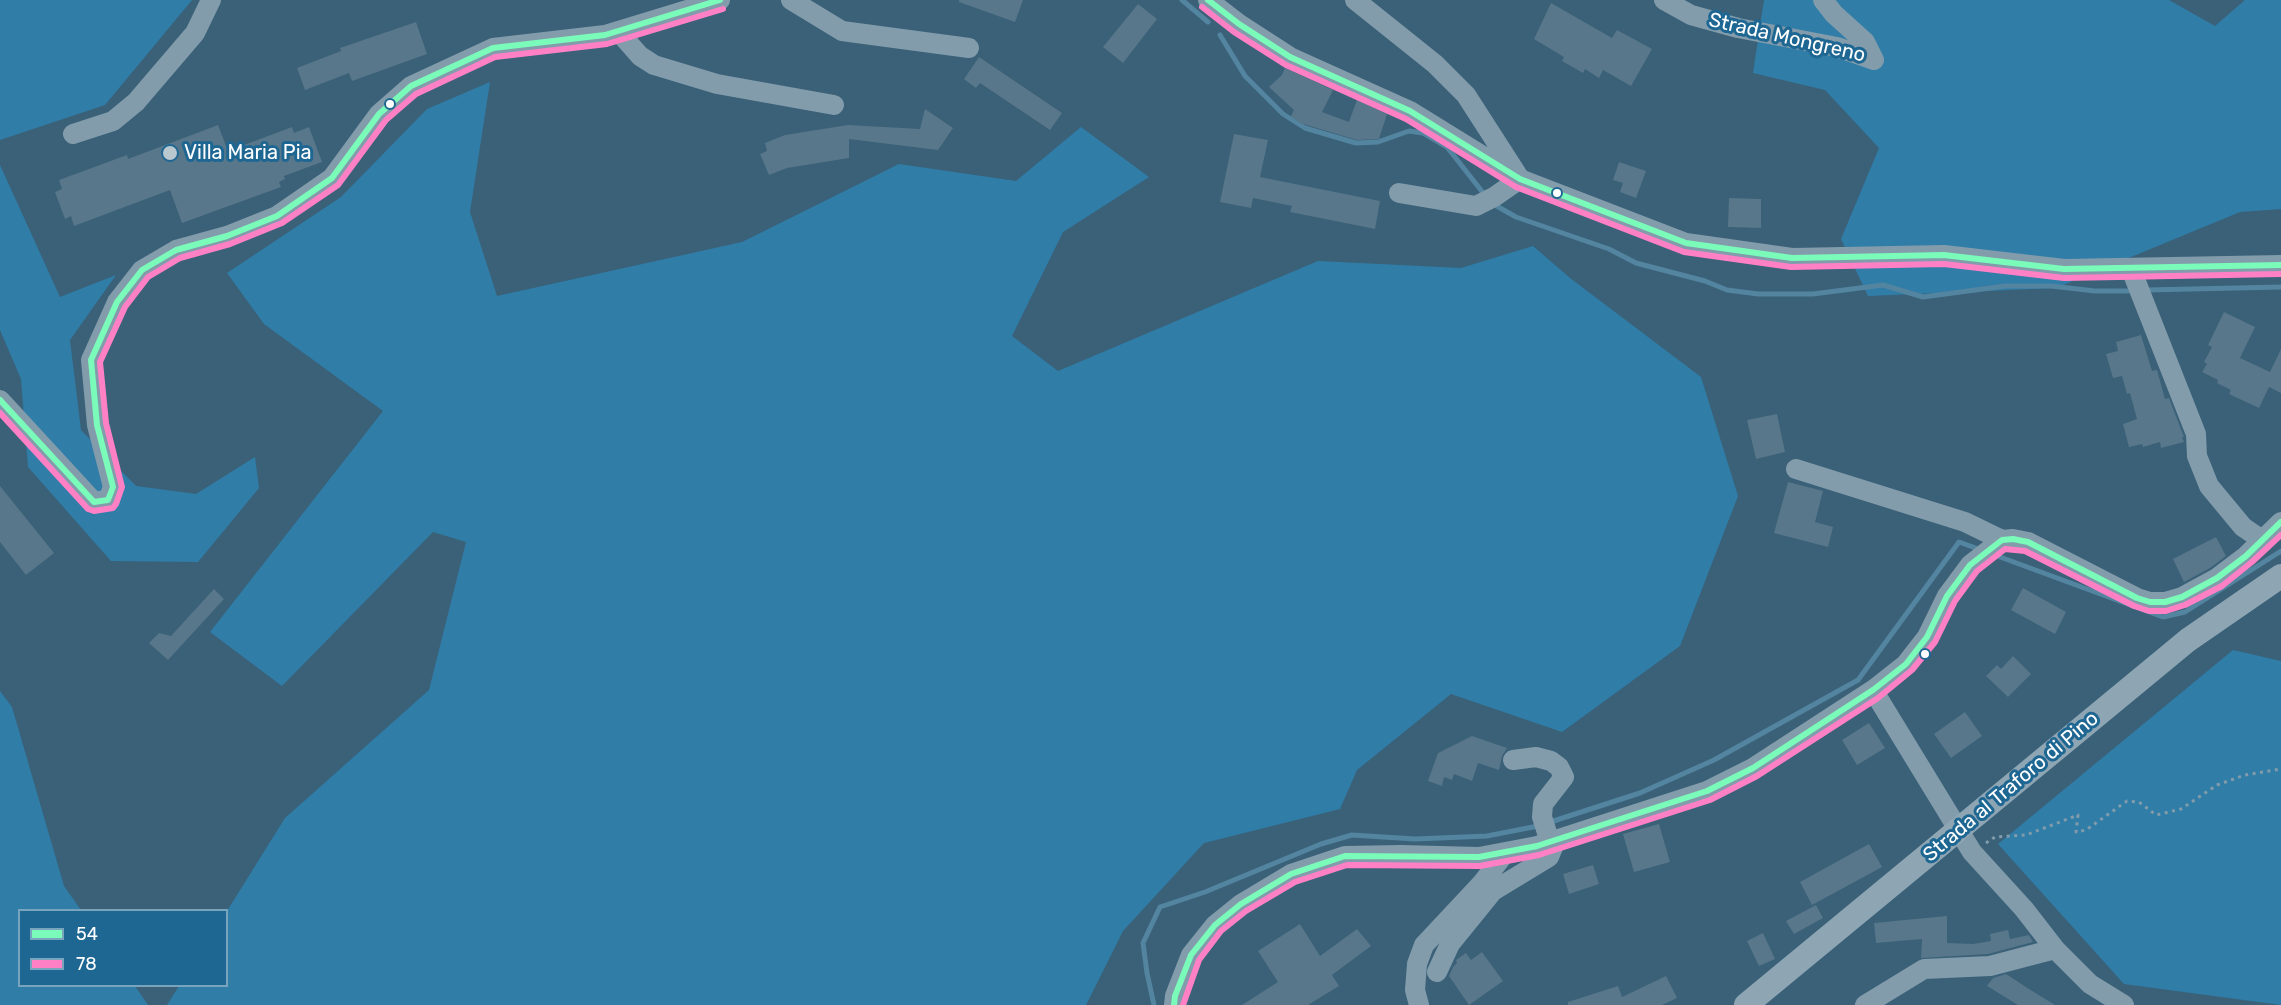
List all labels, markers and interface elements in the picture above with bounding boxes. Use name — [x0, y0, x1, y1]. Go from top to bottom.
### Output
street label: Strada Mongreno — [1706, 8, 1868, 68]
unlabelled marker — [384, 98, 396, 110]
place label: Villa Maria Pia — [184, 141, 312, 165]
marker: Villa Maria Pia — [161, 144, 179, 162]
unlabelled marker — [1551, 187, 1563, 199]
unlabelled marker — [1919, 648, 1931, 660]
street label: Strada al Traforo di Pino — [1918, 707, 2104, 867]
legend — [18, 909, 228, 987]
text: 54 — [76, 923, 98, 945]
text: 78 — [76, 953, 97, 975]

